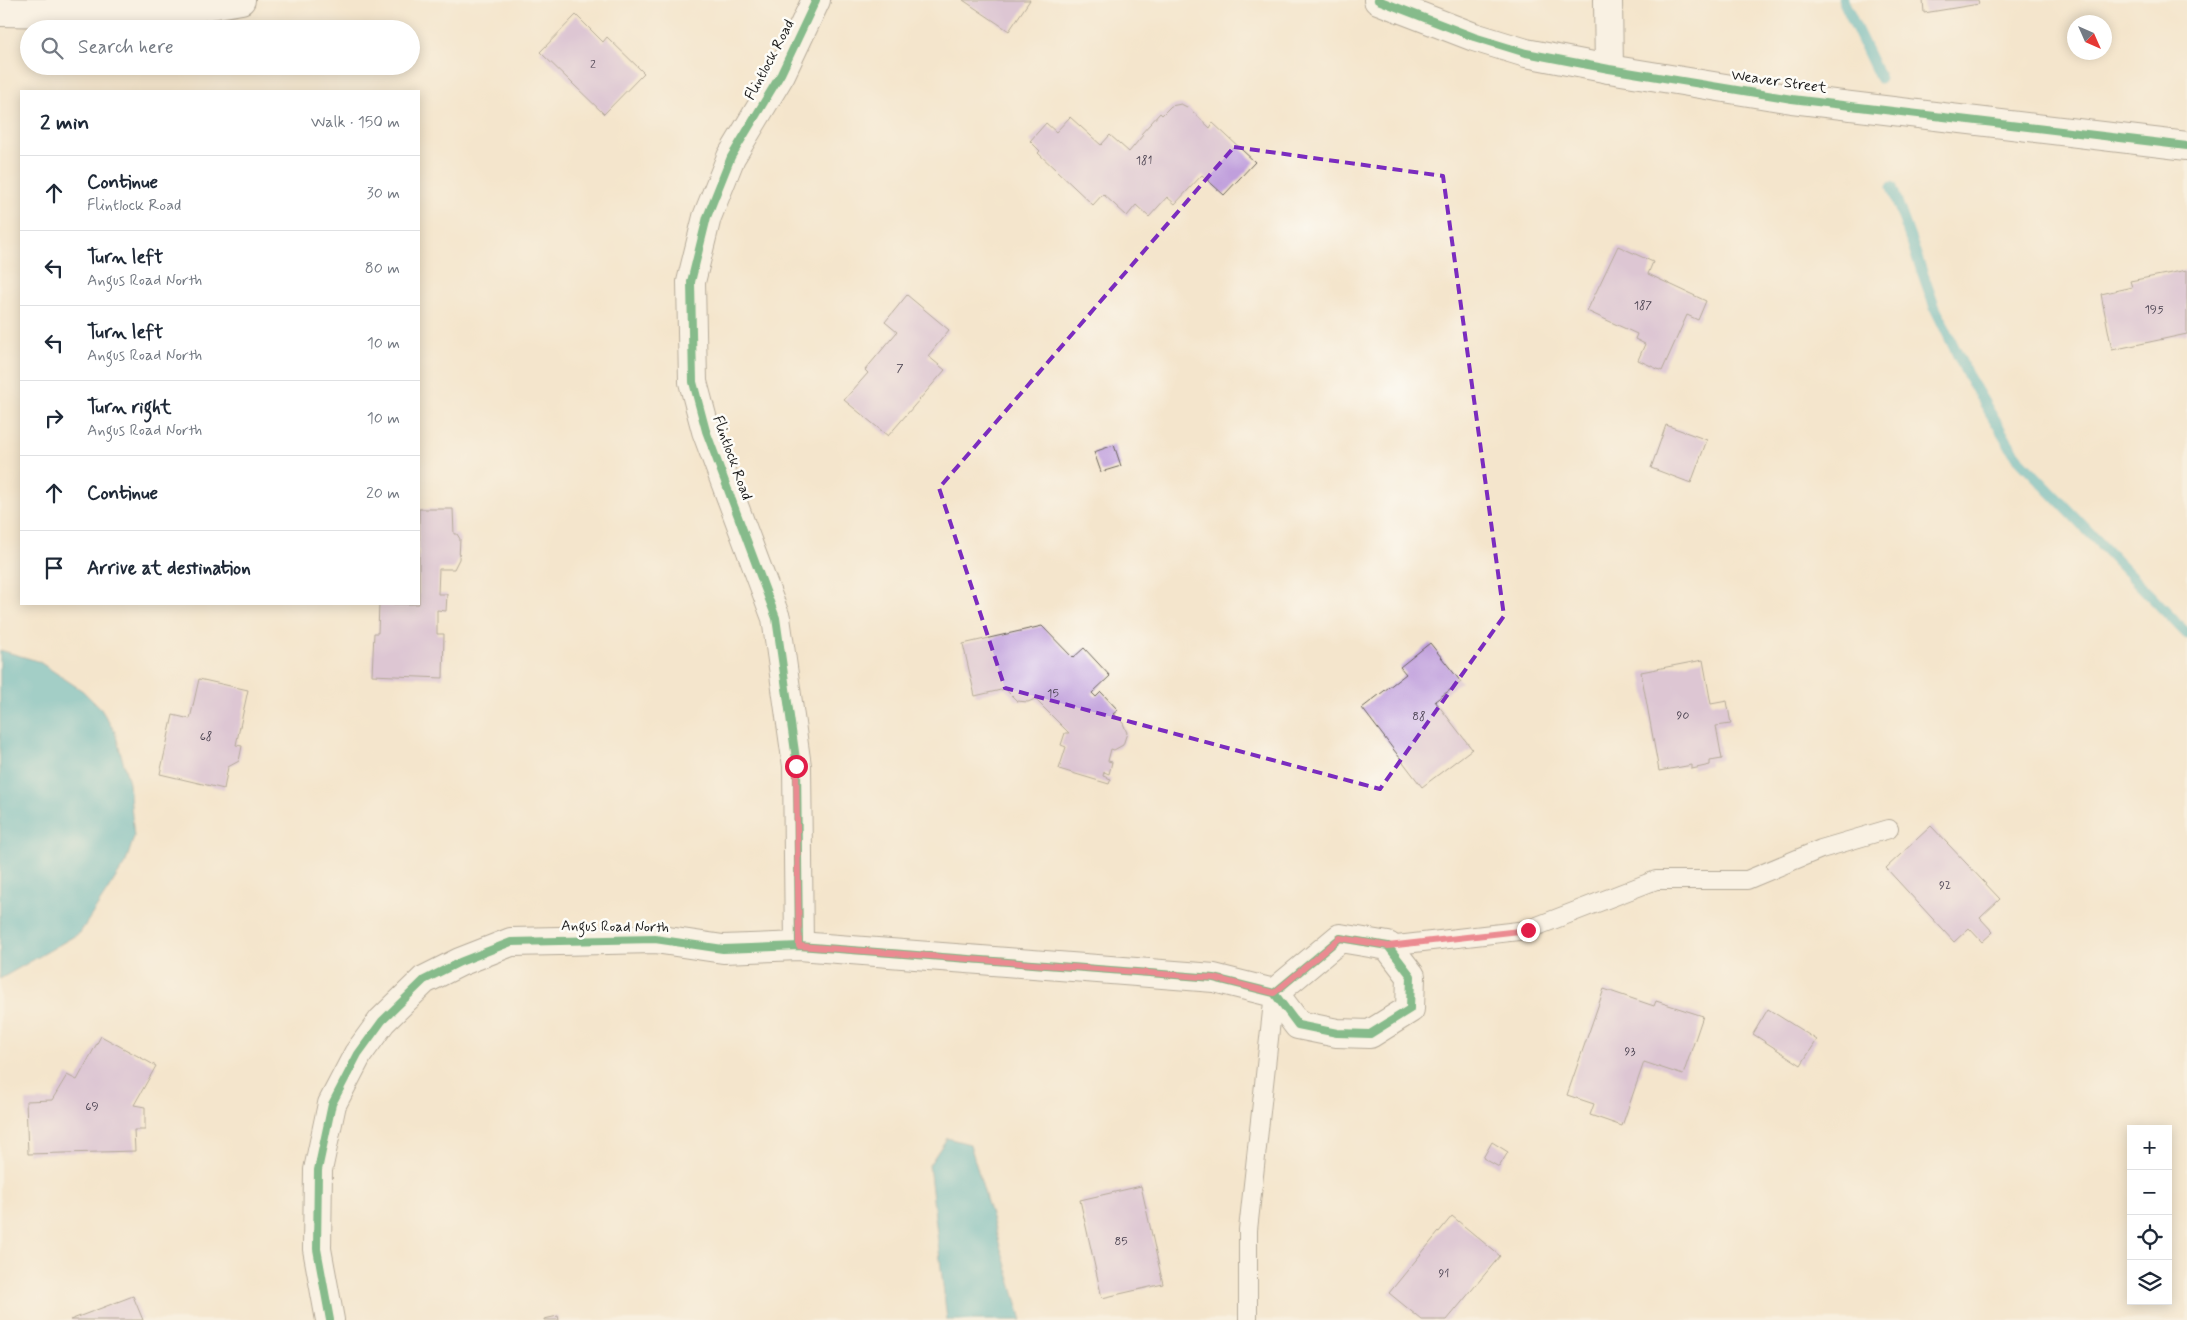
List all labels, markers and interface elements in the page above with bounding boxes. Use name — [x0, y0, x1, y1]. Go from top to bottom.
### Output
north arrow — [2067, 15, 2112, 60]
street label: Flintlock Road — [740, 16, 800, 104]
search box — [20, 20, 420, 75]
icon: search — [38, 34, 66, 62]
text: Search here — [78, 35, 174, 60]
house number: 2 — [590, 57, 596, 73]
street label: Weaver Street — [1730, 65, 1828, 99]
text: 2 min — [40, 109, 89, 137]
text: Walk · 150 m — [311, 112, 400, 133]
house number: 181 — [1136, 153, 1152, 169]
text: Continue — [87, 170, 158, 195]
icon: ahead — [40, 179, 68, 207]
text: 30 m — [367, 183, 400, 204]
text: Flintlock Road — [87, 195, 181, 216]
text: Turn left — [87, 245, 163, 270]
icon: left — [40, 254, 68, 282]
text: 80 m — [365, 258, 400, 279]
text: Angus Road North — [87, 270, 202, 291]
house number: 187 — [1634, 298, 1653, 314]
house number: 195 — [2144, 302, 2164, 318]
text: Turn left — [87, 320, 163, 345]
icon: left — [40, 329, 68, 357]
text: 10 m — [367, 333, 400, 354]
text: Angus Road North — [87, 345, 202, 366]
house number: 7 — [896, 361, 904, 377]
text: Turn right — [87, 395, 171, 420]
icon: right — [40, 404, 68, 432]
text: 10 m — [367, 408, 400, 429]
street label: Flintlock Road — [707, 413, 757, 503]
text: Angus Road North — [87, 420, 202, 441]
icon: ahead — [40, 479, 68, 507]
text: Continue — [87, 481, 158, 506]
text: 20 m — [366, 483, 400, 504]
icon: arrive — [40, 554, 68, 582]
text: Arrive at destination — [87, 556, 251, 581]
house number: 15 — [1047, 686, 1059, 702]
house number: 90 — [1677, 708, 1690, 724]
house number: 88 — [1412, 709, 1426, 725]
house number: 68 — [200, 729, 212, 745]
route start — [785, 755, 808, 778]
house number: 92 — [1939, 878, 1951, 894]
street label: Angus Road North — [561, 916, 669, 939]
route end — [1517, 919, 1540, 942]
house number: 93 — [1625, 1044, 1635, 1060]
house number: 69 — [85, 1099, 99, 1115]
map controls — [2127, 1125, 2172, 1305]
button: + — [2127, 1125, 2172, 1170]
button: − — [2127, 1170, 2172, 1215]
button: locate — [2127, 1215, 2172, 1260]
house number: 85 — [1114, 1234, 1128, 1250]
button: layers — [2127, 1260, 2172, 1305]
house number: 91 — [1438, 1266, 1450, 1282]

